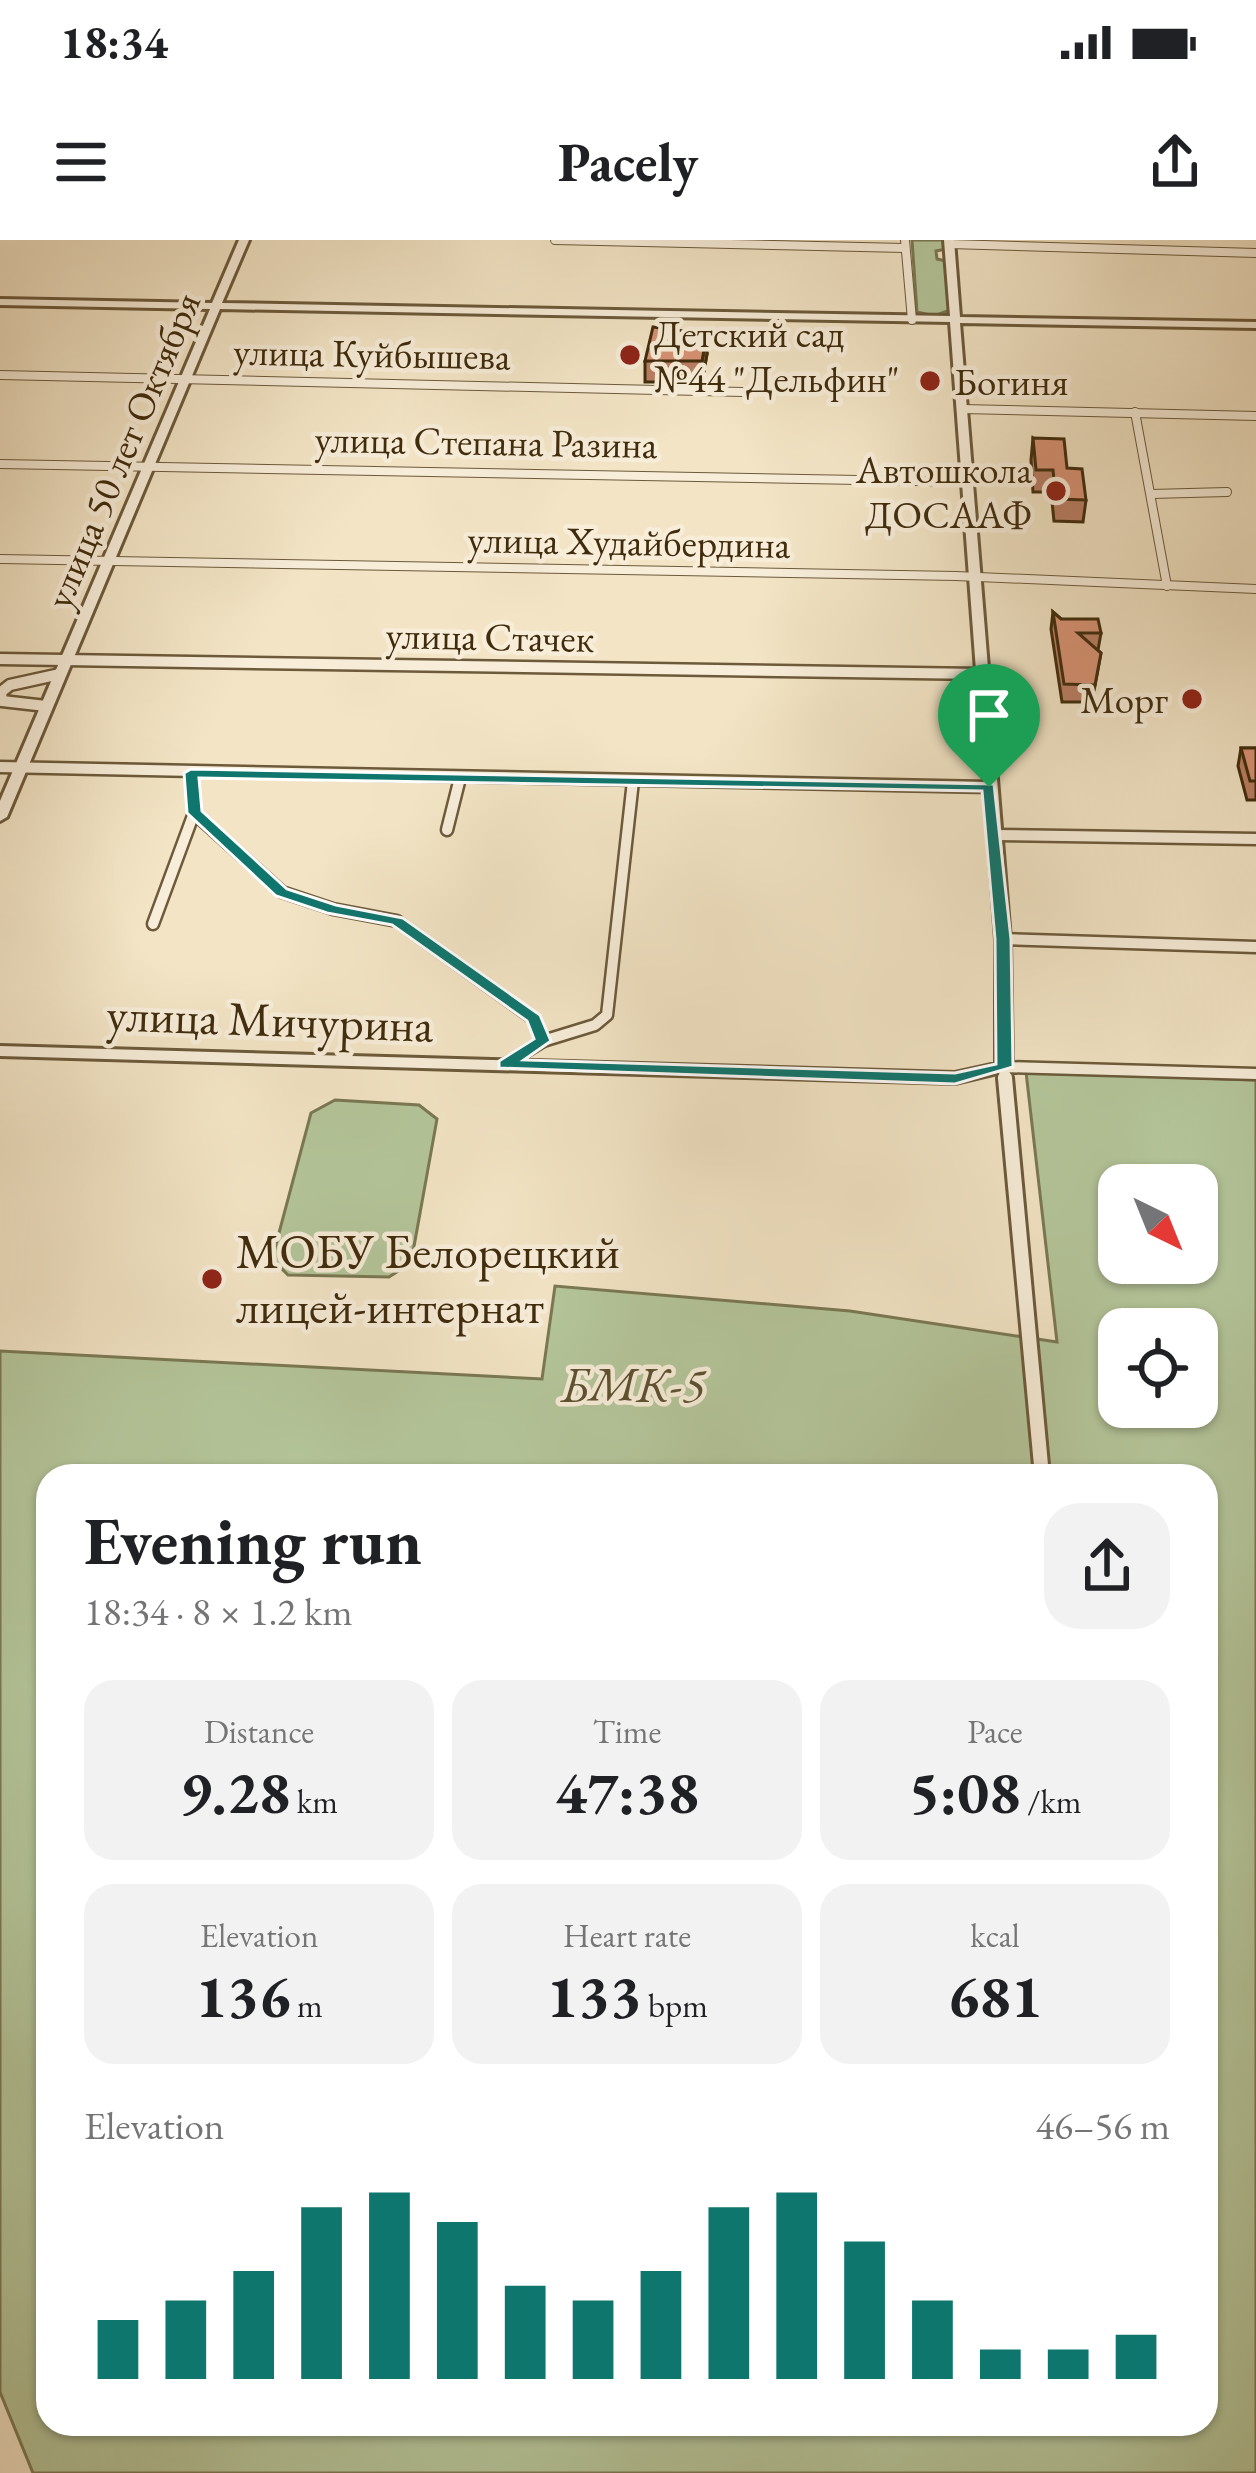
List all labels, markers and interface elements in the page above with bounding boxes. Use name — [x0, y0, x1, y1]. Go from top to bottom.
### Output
text: 18:34 — [60, 13, 168, 71]
text: Pacely — [558, 127, 698, 197]
icon: menu — [48, 129, 114, 195]
icon: share — [1142, 129, 1208, 195]
street label: улица 50 лет Октября — [33, 285, 212, 616]
place label: Детский сад №44 "Дельфин" — [654, 308, 900, 404]
street label: улица Куйбышева — [233, 326, 512, 381]
marker: Детский сад №44 "Дельфин" — [617, 342, 643, 368]
place label: Богиня — [954, 356, 1068, 407]
marker: Богиня — [917, 368, 943, 394]
street label: улица Степана Разина — [314, 413, 658, 470]
place label: Автошкола ДОСААФ — [855, 444, 1032, 540]
marker: Автошкола ДОСААФ — [1043, 478, 1069, 504]
street label: улица Худайбердина — [467, 513, 791, 570]
street label: улица Стачек — [385, 609, 595, 664]
pin — [938, 664, 1040, 787]
place label: Морг — [1080, 674, 1168, 725]
icon: arrive — [956, 682, 1022, 748]
marker: Морг — [1179, 686, 1205, 712]
street label: улица Мичурина — [105, 982, 435, 1056]
north arrow — [1098, 1164, 1218, 1284]
map controls — [1098, 1164, 1218, 1428]
place label: МОБУ Белорецкий лицей-интернат — [236, 1220, 620, 1337]
marker: МОБУ Белорецкий лицей-интернат — [199, 1266, 225, 1292]
button: locate — [1098, 1308, 1218, 1428]
park label: БМК-5 — [560, 1353, 707, 1415]
text: Evening run — [84, 1498, 422, 1584]
button: share — [1044, 1503, 1170, 1629]
text: 18:34 · 8 × 1.2 km — [84, 1586, 353, 1637]
text: Distance — [204, 1710, 314, 1753]
text: Time — [593, 1710, 661, 1753]
text: Pace — [967, 1710, 1023, 1753]
text: 9.28 — [180, 1753, 290, 1831]
text: 47:38 — [555, 1753, 699, 1831]
text: 5:08 — [908, 1753, 1021, 1831]
text: km — [290, 1780, 338, 1823]
text: /km — [1021, 1780, 1082, 1823]
text: Elevation — [200, 1914, 318, 1957]
text: Heart rate — [563, 1914, 691, 1957]
text: kcal — [970, 1914, 1020, 1957]
text: 136 — [195, 1957, 290, 2035]
text: 133 — [546, 1957, 641, 2035]
text: 681 — [947, 1957, 1043, 2035]
text: m — [290, 1984, 323, 2027]
text: bpm — [641, 1984, 708, 2027]
text: Elevation — [84, 2100, 224, 2151]
text: 46–56 m — [1036, 2100, 1170, 2151]

